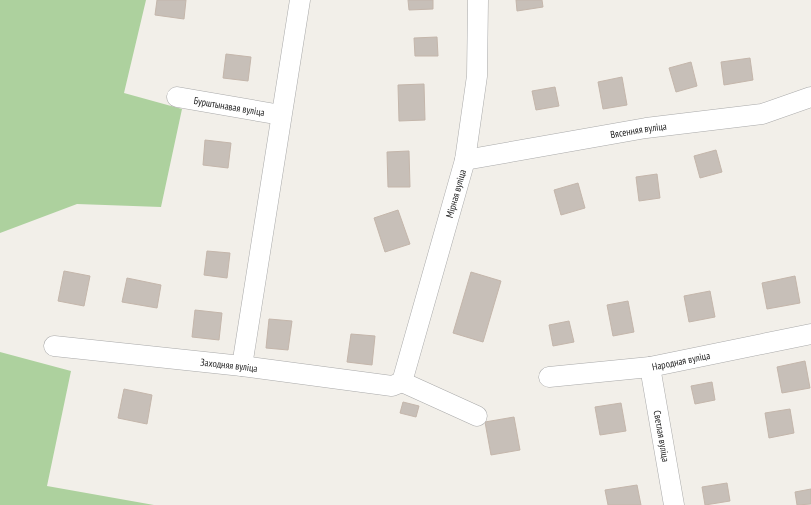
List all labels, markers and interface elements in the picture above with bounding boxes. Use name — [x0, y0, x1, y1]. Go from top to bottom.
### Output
street label: Бурштынавая вуліца — [193, 94, 266, 119]
street label: Вясенняя вуліца — [609, 119, 667, 141]
street label: Мірная вуліца — [442, 168, 469, 219]
street label: Народная вуліца — [651, 348, 711, 373]
street label: Заходняя вуліца — [200, 355, 258, 375]
street label: Светлая вуліца — [651, 409, 673, 463]

